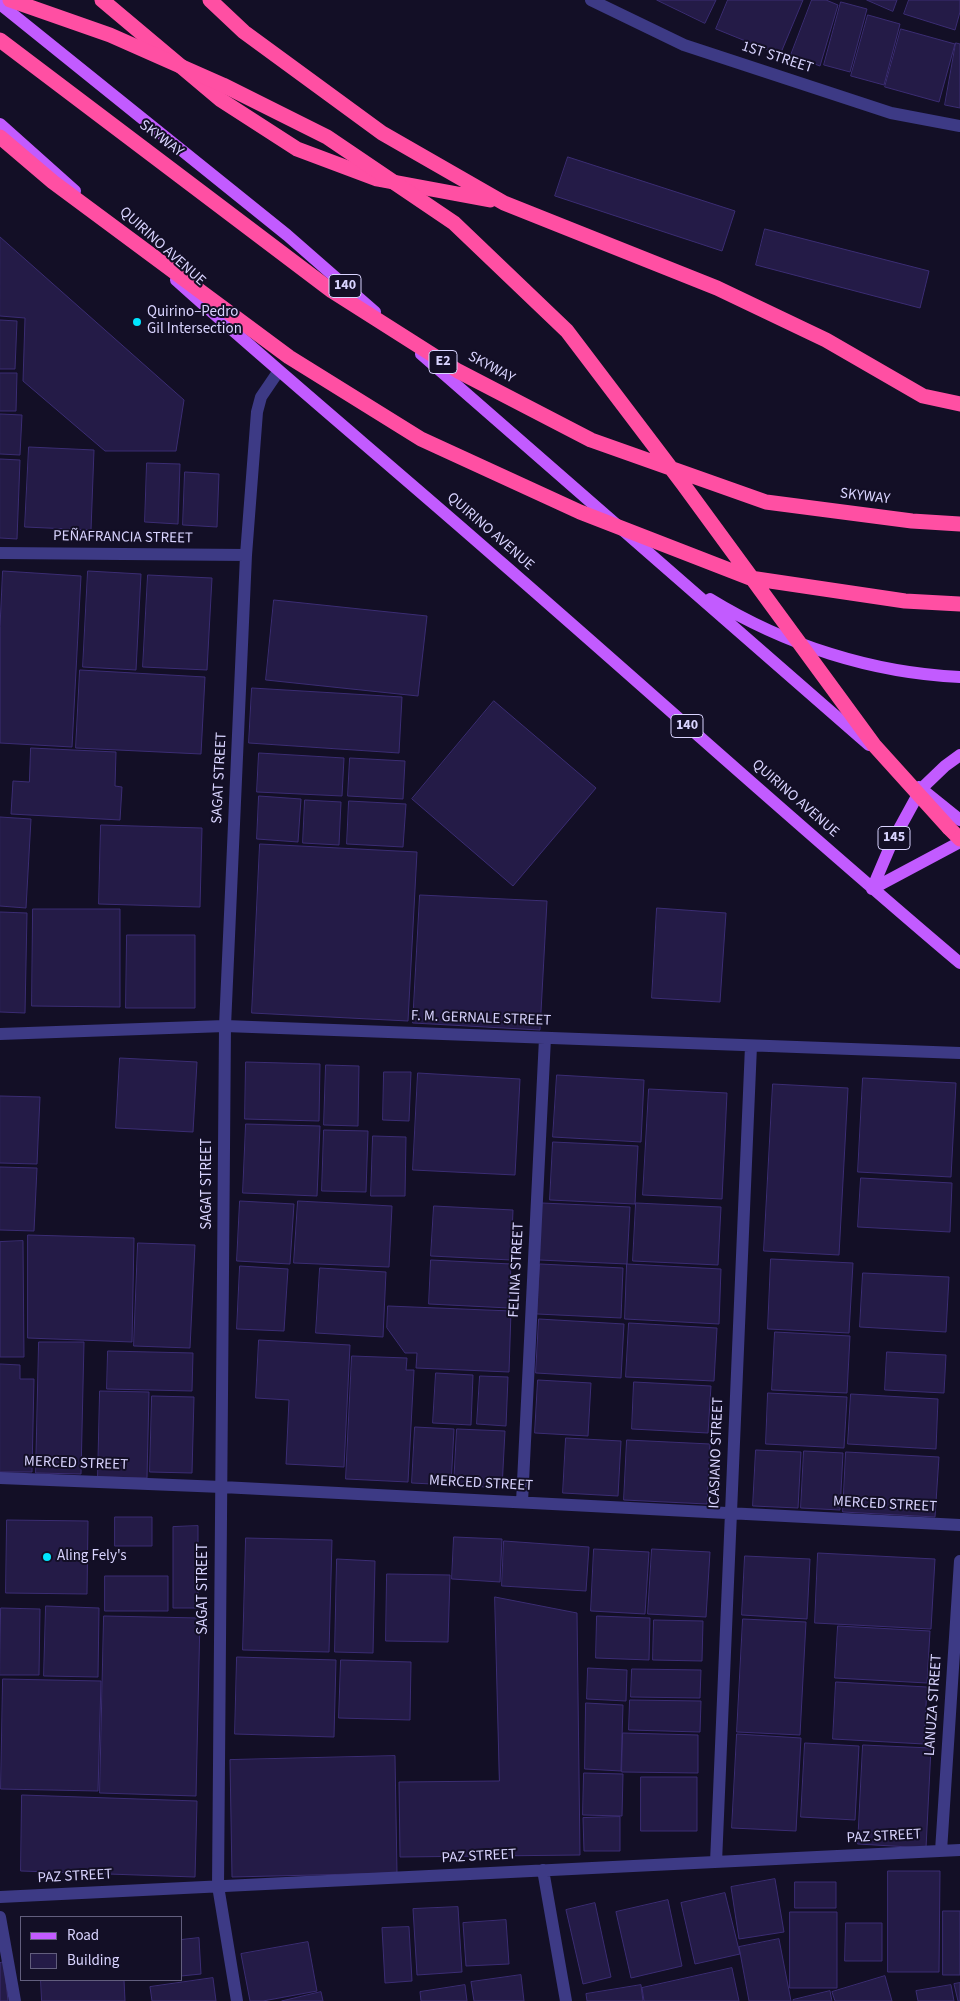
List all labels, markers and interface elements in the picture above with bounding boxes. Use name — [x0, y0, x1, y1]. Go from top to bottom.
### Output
street label: 1ST STREET — [739, 38, 815, 78]
street label: SKYWAY — [135, 117, 187, 161]
street label: QUIRINO AVENUE — [115, 204, 209, 290]
road number: 140 — [329, 274, 361, 298]
place label: Quirino–Pedro Gil Intersection — [147, 304, 242, 339]
marker: Quirino–Pedro Gil Intersection — [131, 316, 143, 328]
street label: SKYWAY — [464, 348, 518, 388]
road number: E2 — [429, 351, 457, 374]
street label: SKYWAY — [839, 485, 891, 509]
street label: QUIRINO AVENUE — [443, 489, 537, 575]
street label: PEÑAFRANCIA STREET — [53, 528, 193, 548]
road number: 140 — [671, 714, 703, 738]
street label: SAGAT STREET — [209, 732, 231, 824]
street label: QUIRINO AVENUE — [748, 756, 842, 842]
road number: 145 — [878, 826, 910, 850]
street label: F. M. GERNALE STREET — [410, 1008, 552, 1030]
street label: SAGAT STREET — [199, 1138, 217, 1230]
street label: FELINA STREET — [506, 1222, 528, 1318]
street label: ICASIANO STREET — [706, 1397, 728, 1509]
street label: MERCED STREET — [24, 1453, 128, 1475]
street label: MERCED STREET — [429, 1472, 533, 1496]
street label: MERCED STREET — [833, 1493, 937, 1517]
street label: SAGAT STREET — [195, 1543, 213, 1635]
place label: Aling Fely's — [57, 1548, 127, 1566]
marker: Aling Fely's — [41, 1551, 53, 1563]
street label: LANUZA STREET — [921, 1653, 947, 1757]
street label: PAZ STREET — [846, 1826, 922, 1848]
street label: PAZ STREET — [441, 1846, 517, 1868]
street label: PAZ STREET — [37, 1866, 113, 1888]
legend — [20, 1916, 182, 1981]
text: Road — [67, 1925, 99, 1946]
text: Building — [67, 1950, 119, 1971]

